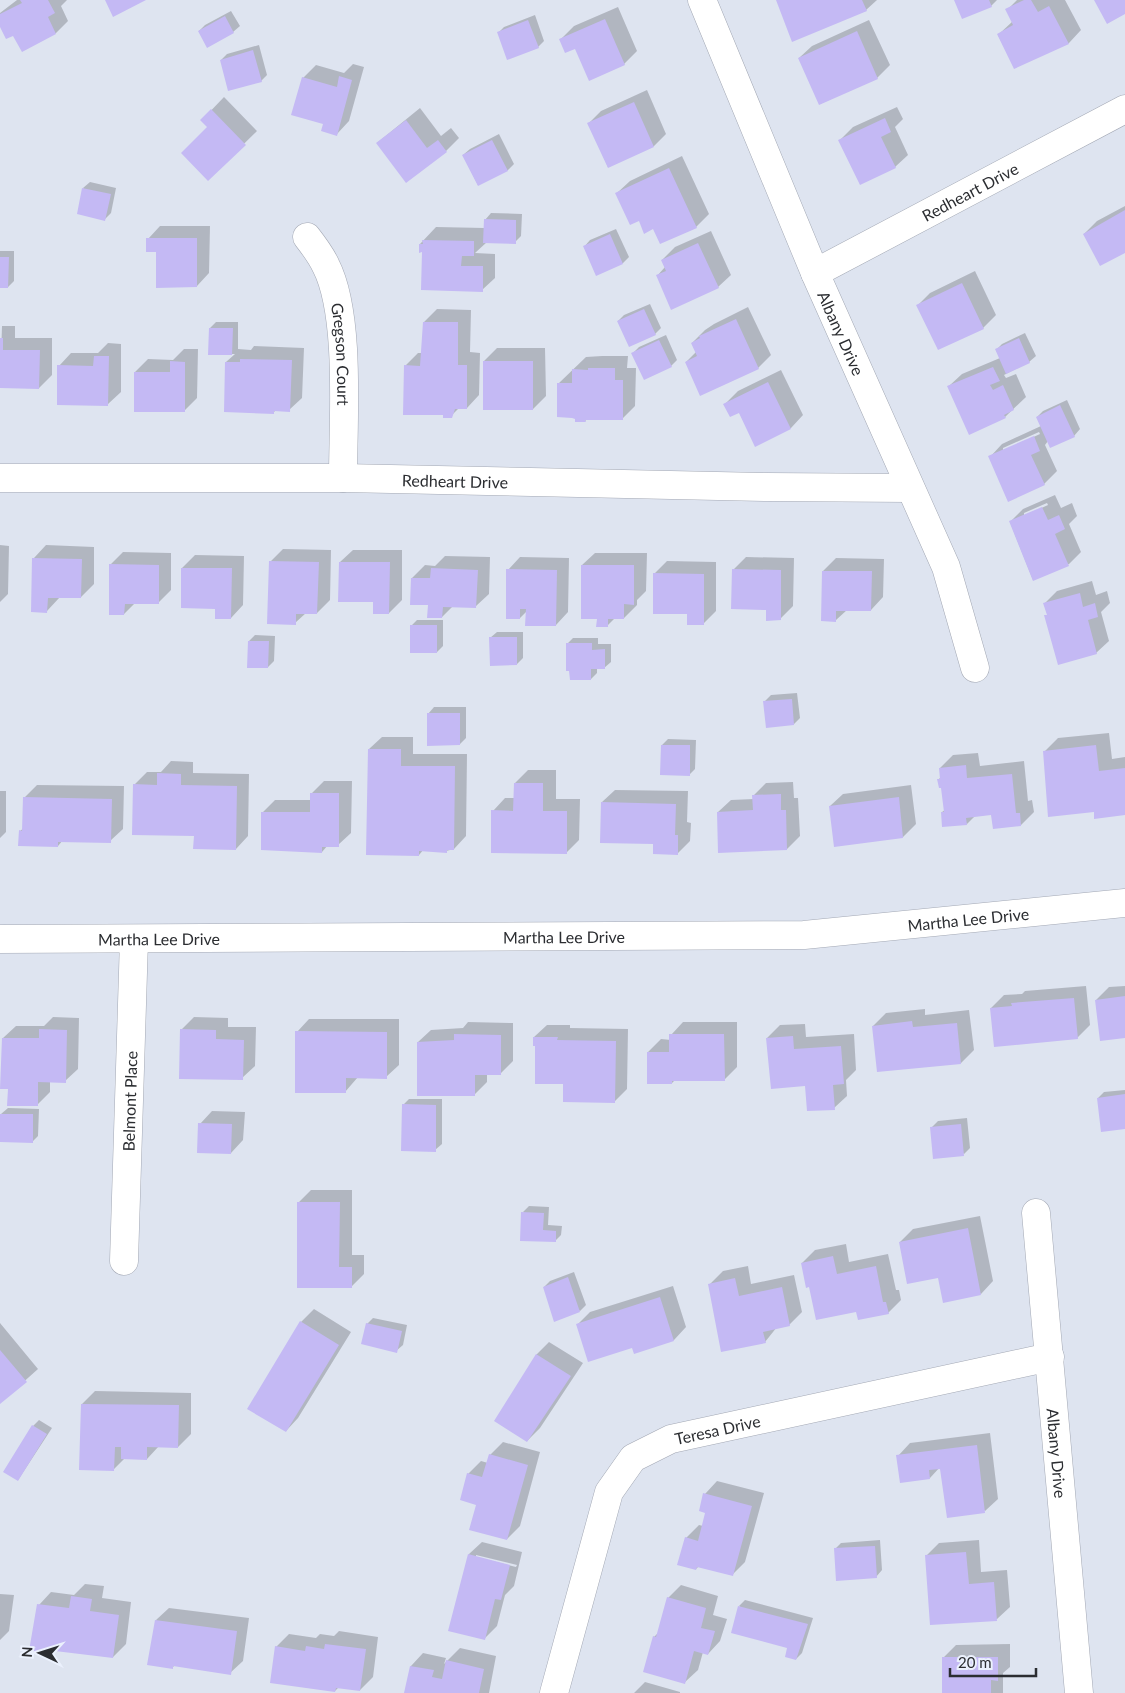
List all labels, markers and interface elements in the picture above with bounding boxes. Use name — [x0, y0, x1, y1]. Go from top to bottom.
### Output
street label: Redheart Drive — [918, 158, 1021, 224]
street label: Albany Drive — [815, 288, 869, 378]
street label: Gregson Court — [328, 301, 354, 406]
street label: Redheart Drive — [402, 470, 508, 491]
street label: Martha Lee Drive — [907, 903, 1030, 934]
street label: Martha Lee Drive — [503, 926, 625, 946]
street label: Martha Lee Drive — [98, 928, 220, 948]
street label: Belmont Place — [118, 1050, 140, 1152]
street label: Albany Drive — [1044, 1407, 1071, 1499]
street label: Teresa Drive — [673, 1410, 762, 1447]
north arrow — [15, 1628, 65, 1678]
text: N — [18, 1646, 35, 1658]
scale bar — [950, 1646, 1036, 1678]
text: 20 m — [958, 1653, 992, 1671]

